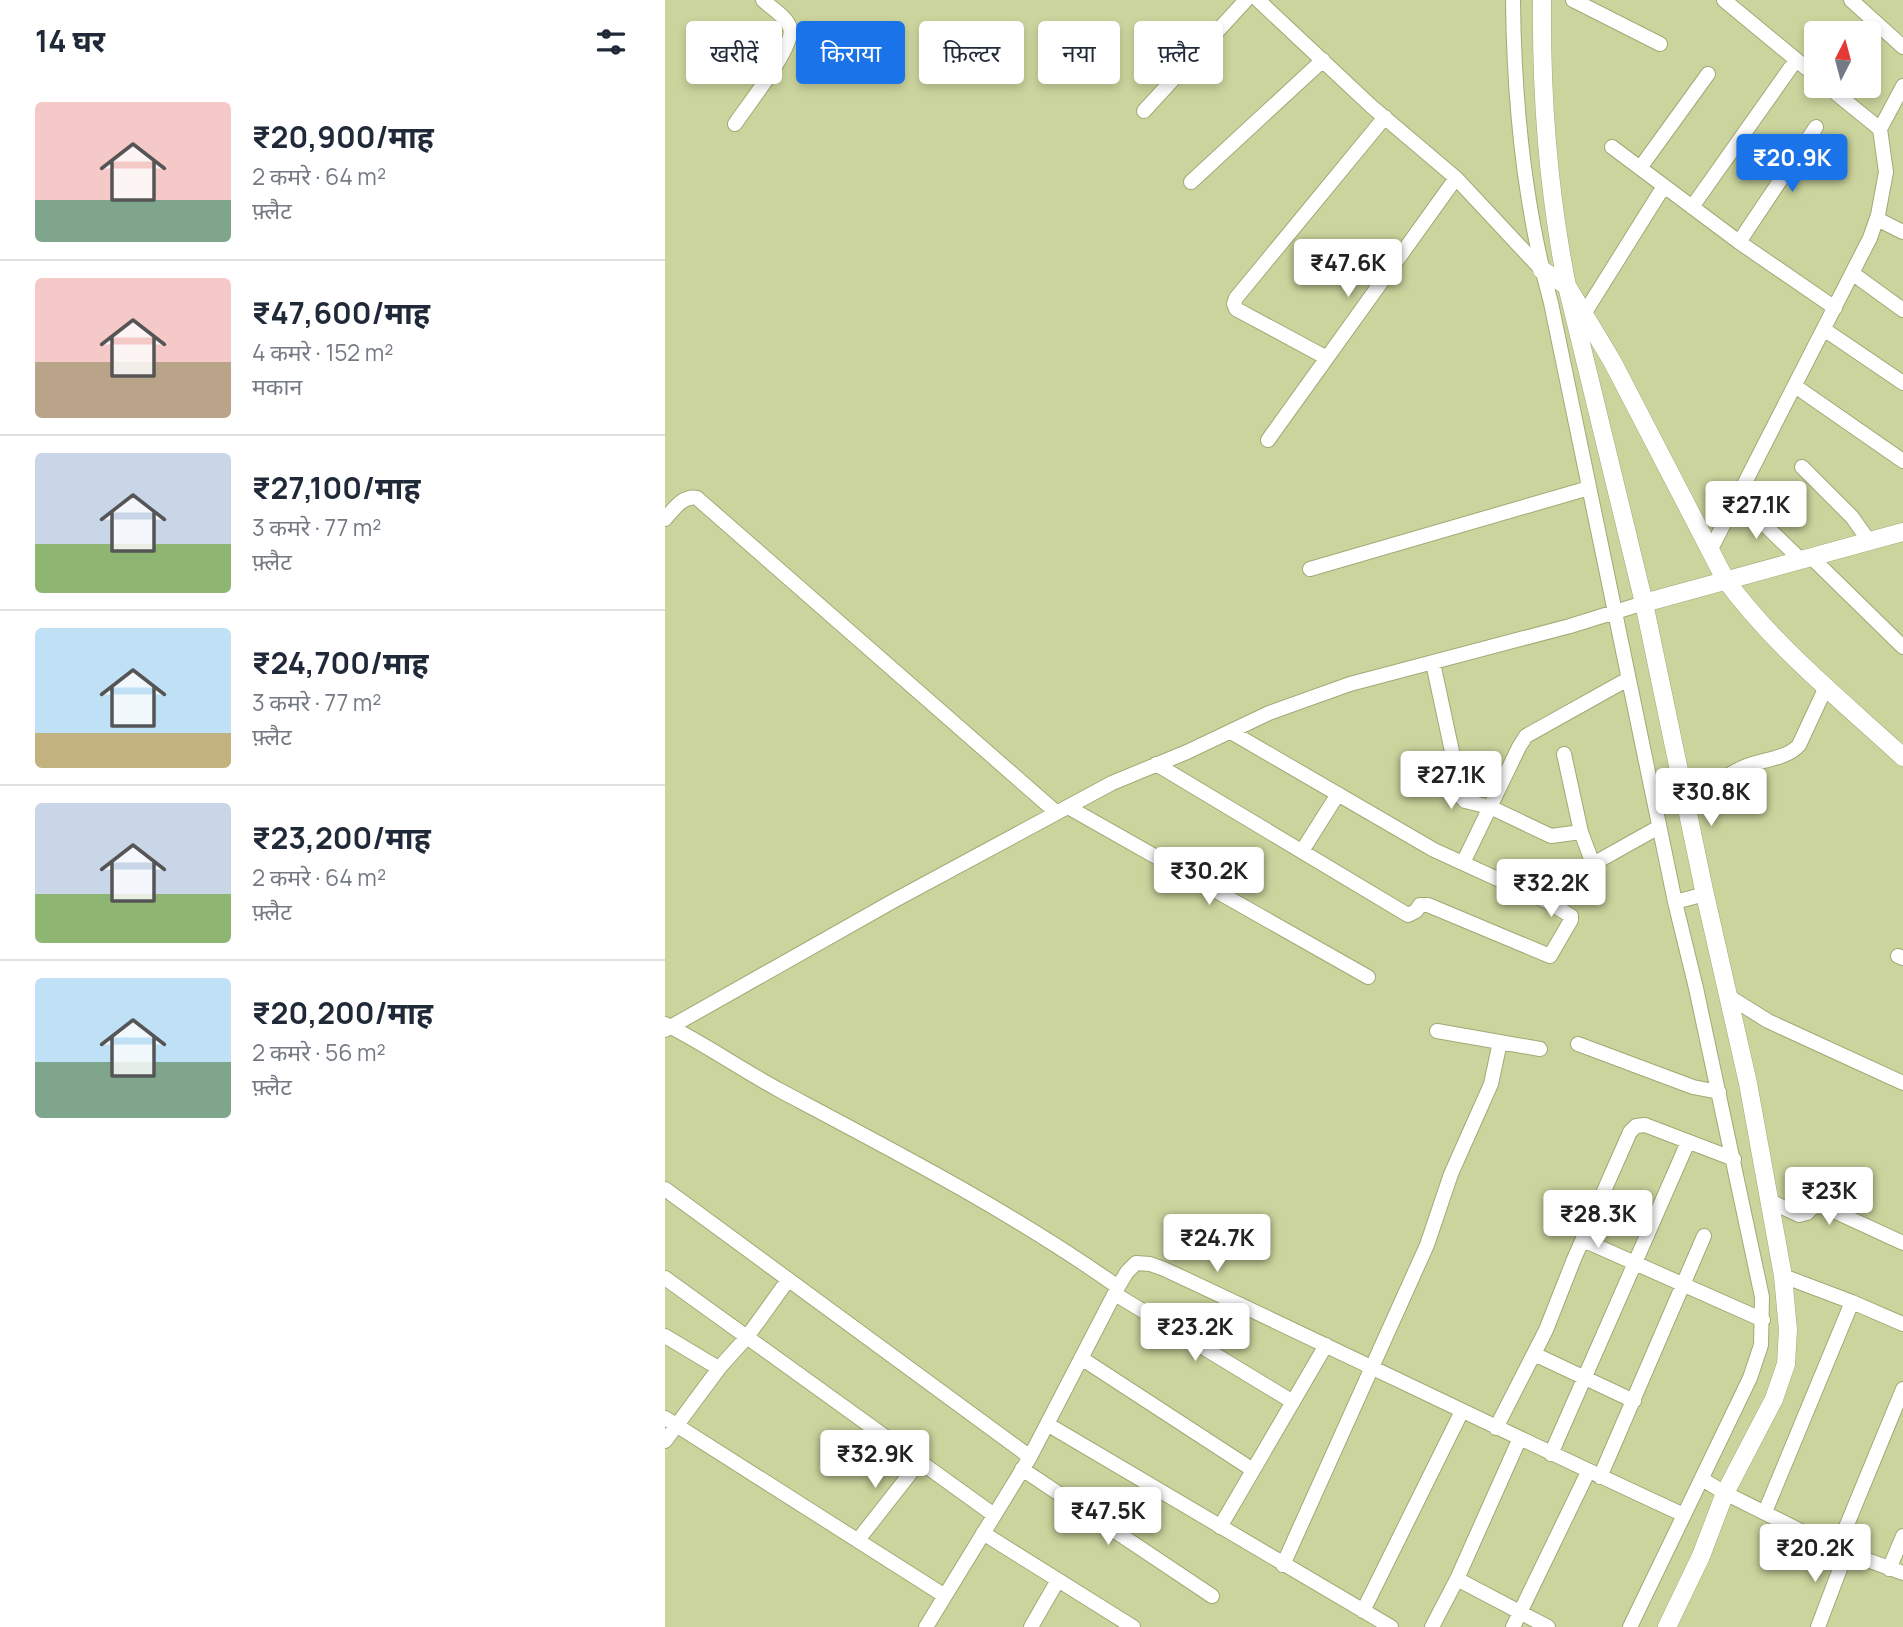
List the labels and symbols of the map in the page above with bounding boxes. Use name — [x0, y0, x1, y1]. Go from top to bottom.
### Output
north arrow — [1804, 21, 1881, 98]
pin: ₹20.9K — [1735, 134, 1849, 194]
pin: ₹47.6K — [1291, 240, 1405, 299]
pin: ₹27.1K — [1699, 482, 1813, 541]
pin: ₹27.1K — [1394, 752, 1508, 811]
pin: ₹30.8K — [1654, 768, 1768, 828]
pin: ₹30.2K — [1152, 848, 1266, 907]
pin: ₹32.2K — [1494, 860, 1608, 919]
pin: ₹23K — [1788, 1168, 1870, 1227]
pin: ₹28.3K — [1541, 1190, 1655, 1250]
pin: ₹24.7K — [1160, 1214, 1274, 1274]
pin: ₹23.2K — [1138, 1304, 1252, 1363]
pin: ₹32.9K — [818, 1430, 932, 1490]
pin: ₹47.5K — [1051, 1488, 1165, 1547]
pin: ₹20.2K — [1758, 1524, 1872, 1584]

